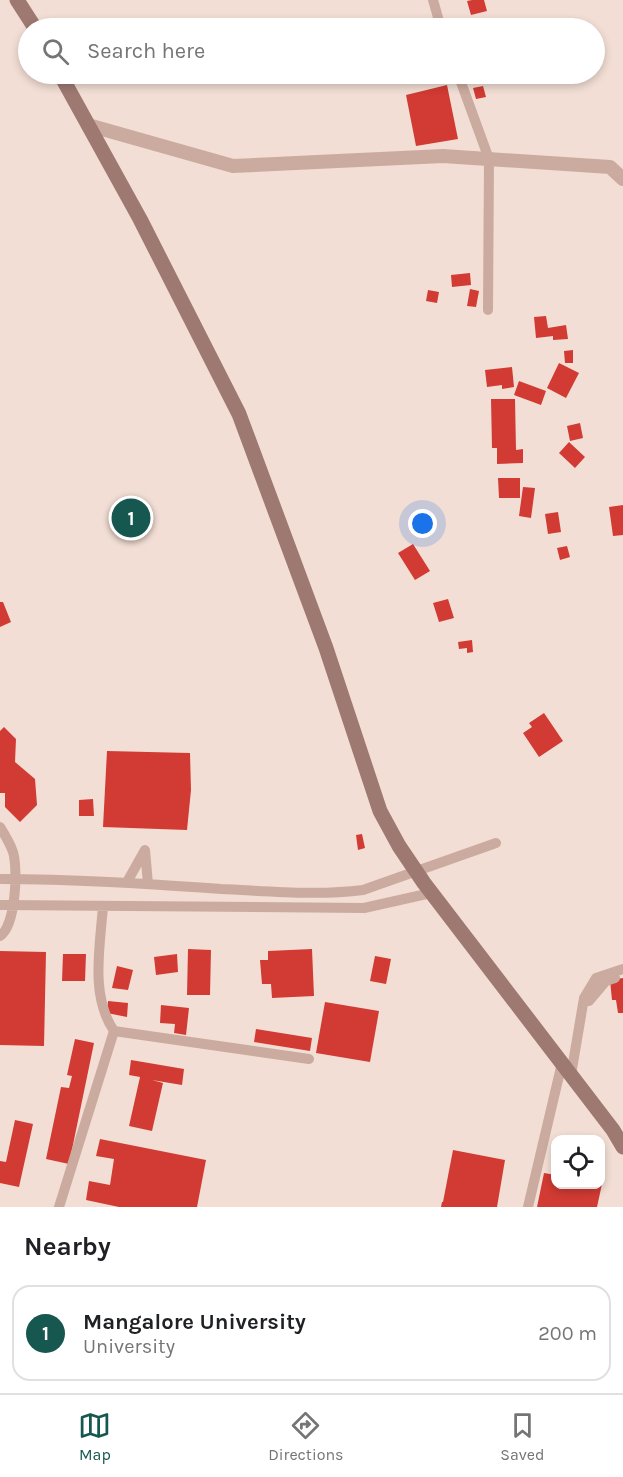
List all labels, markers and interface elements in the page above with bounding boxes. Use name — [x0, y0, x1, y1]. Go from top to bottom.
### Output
search box — [18, 18, 605, 84]
icon: search — [39, 35, 72, 68]
text: Search here — [87, 38, 205, 64]
pin: 1 — [112, 496, 150, 540]
your location — [408, 509, 437, 538]
map controls — [551, 1135, 605, 1189]
button: locate — [551, 1135, 605, 1189]
text: Nearby — [24, 1231, 111, 1262]
text: Mangalore University — [83, 1309, 306, 1335]
text: 1 — [42, 1322, 49, 1345]
text: 200 m — [538, 1322, 597, 1345]
text: University — [83, 1335, 175, 1358]
tab: Map — [78, 1409, 111, 1464]
tab: Directions — [268, 1409, 343, 1464]
tab: Saved — [500, 1409, 545, 1464]

